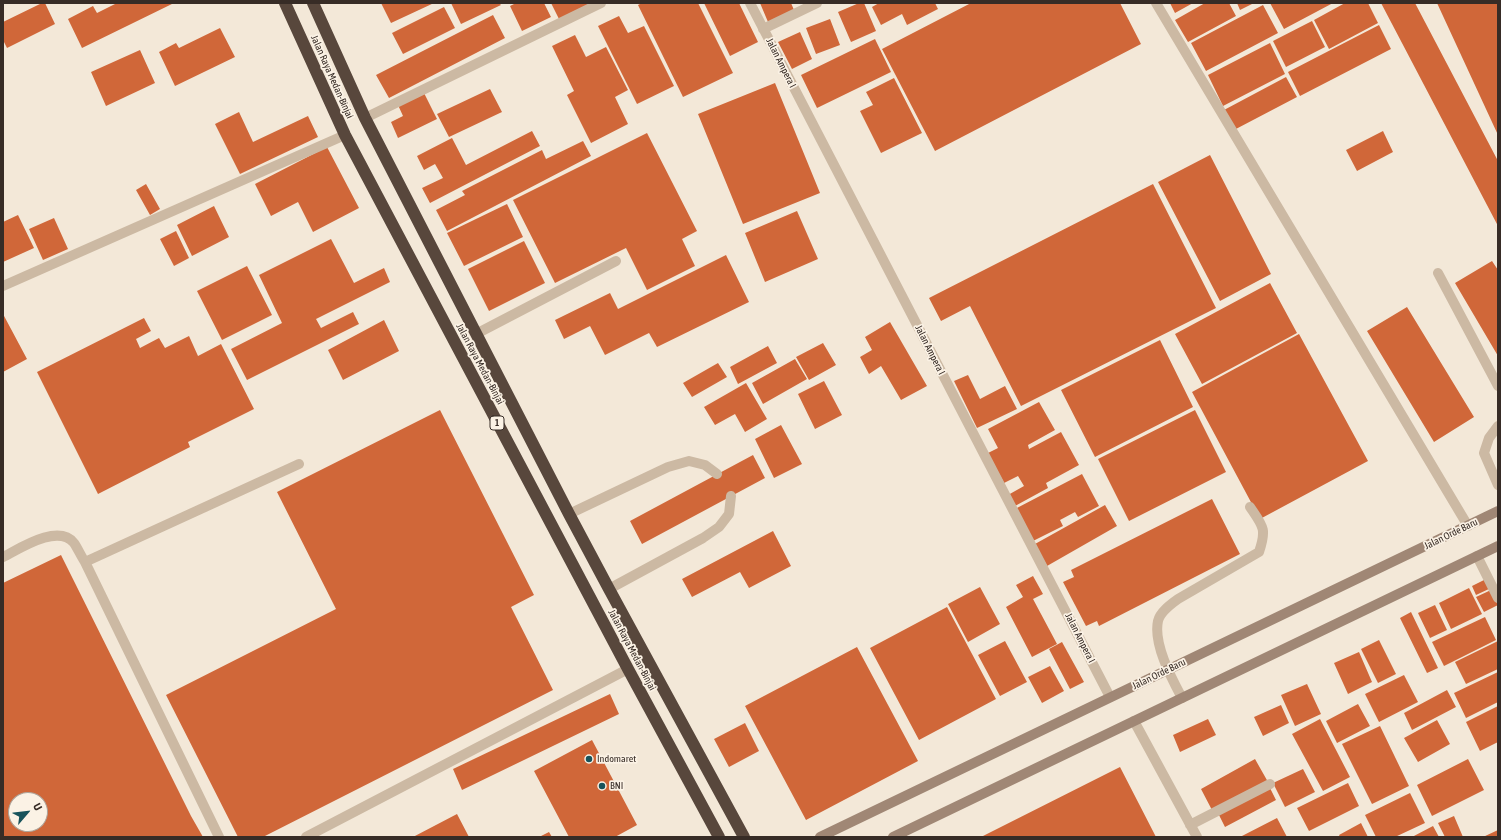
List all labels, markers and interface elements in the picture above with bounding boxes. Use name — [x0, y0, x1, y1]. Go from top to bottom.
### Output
street label: Jalan Raya Medan-Binjai — [308, 33, 356, 121]
street label: Jalan Ampera I — [763, 36, 799, 90]
street label: Jalan Raya Medan-Binjai — [454, 321, 506, 407]
street label: Jalan Ampera I — [912, 323, 948, 377]
road number: 1 — [490, 416, 504, 430]
street label: Jalan Orde Baru — [1422, 516, 1480, 552]
street label: Jalan Raya Medan-Binjai — [606, 607, 658, 693]
street label: Jalan Ampera I — [1062, 611, 1098, 665]
street label: Jalan Orde Baru — [1130, 656, 1188, 692]
place label: Indomaret — [597, 753, 636, 765]
marker: Indomaret — [584, 754, 594, 764]
place label: BNI — [610, 780, 623, 792]
marker: BNI — [597, 781, 607, 791]
north arrow — [8, 792, 48, 832]
text: U — [31, 801, 45, 813]

